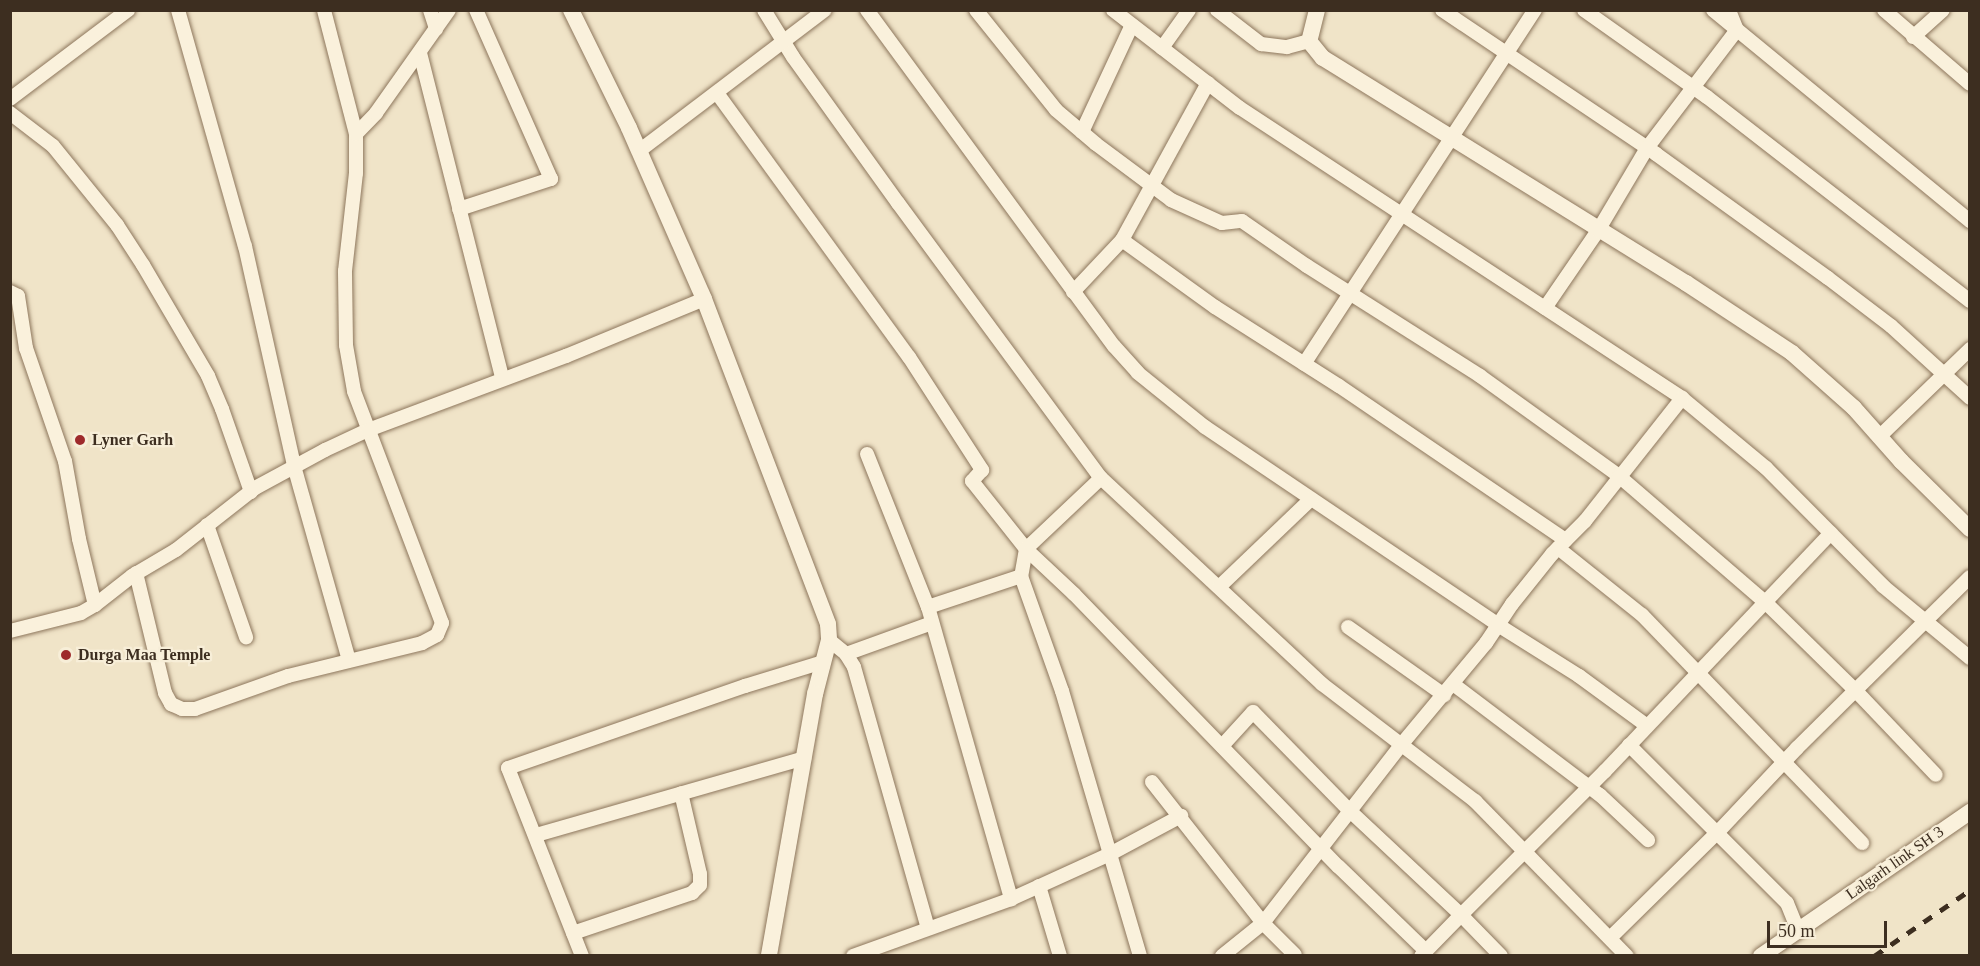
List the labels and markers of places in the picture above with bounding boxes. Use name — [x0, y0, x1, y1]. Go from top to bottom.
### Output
place label: Lyner Garh — [92, 430, 173, 450]
marker: Lyner Garh — [73, 433, 87, 447]
place label: Durga Maa Temple — [78, 645, 211, 665]
marker: Durga Maa Temple — [59, 648, 73, 662]

